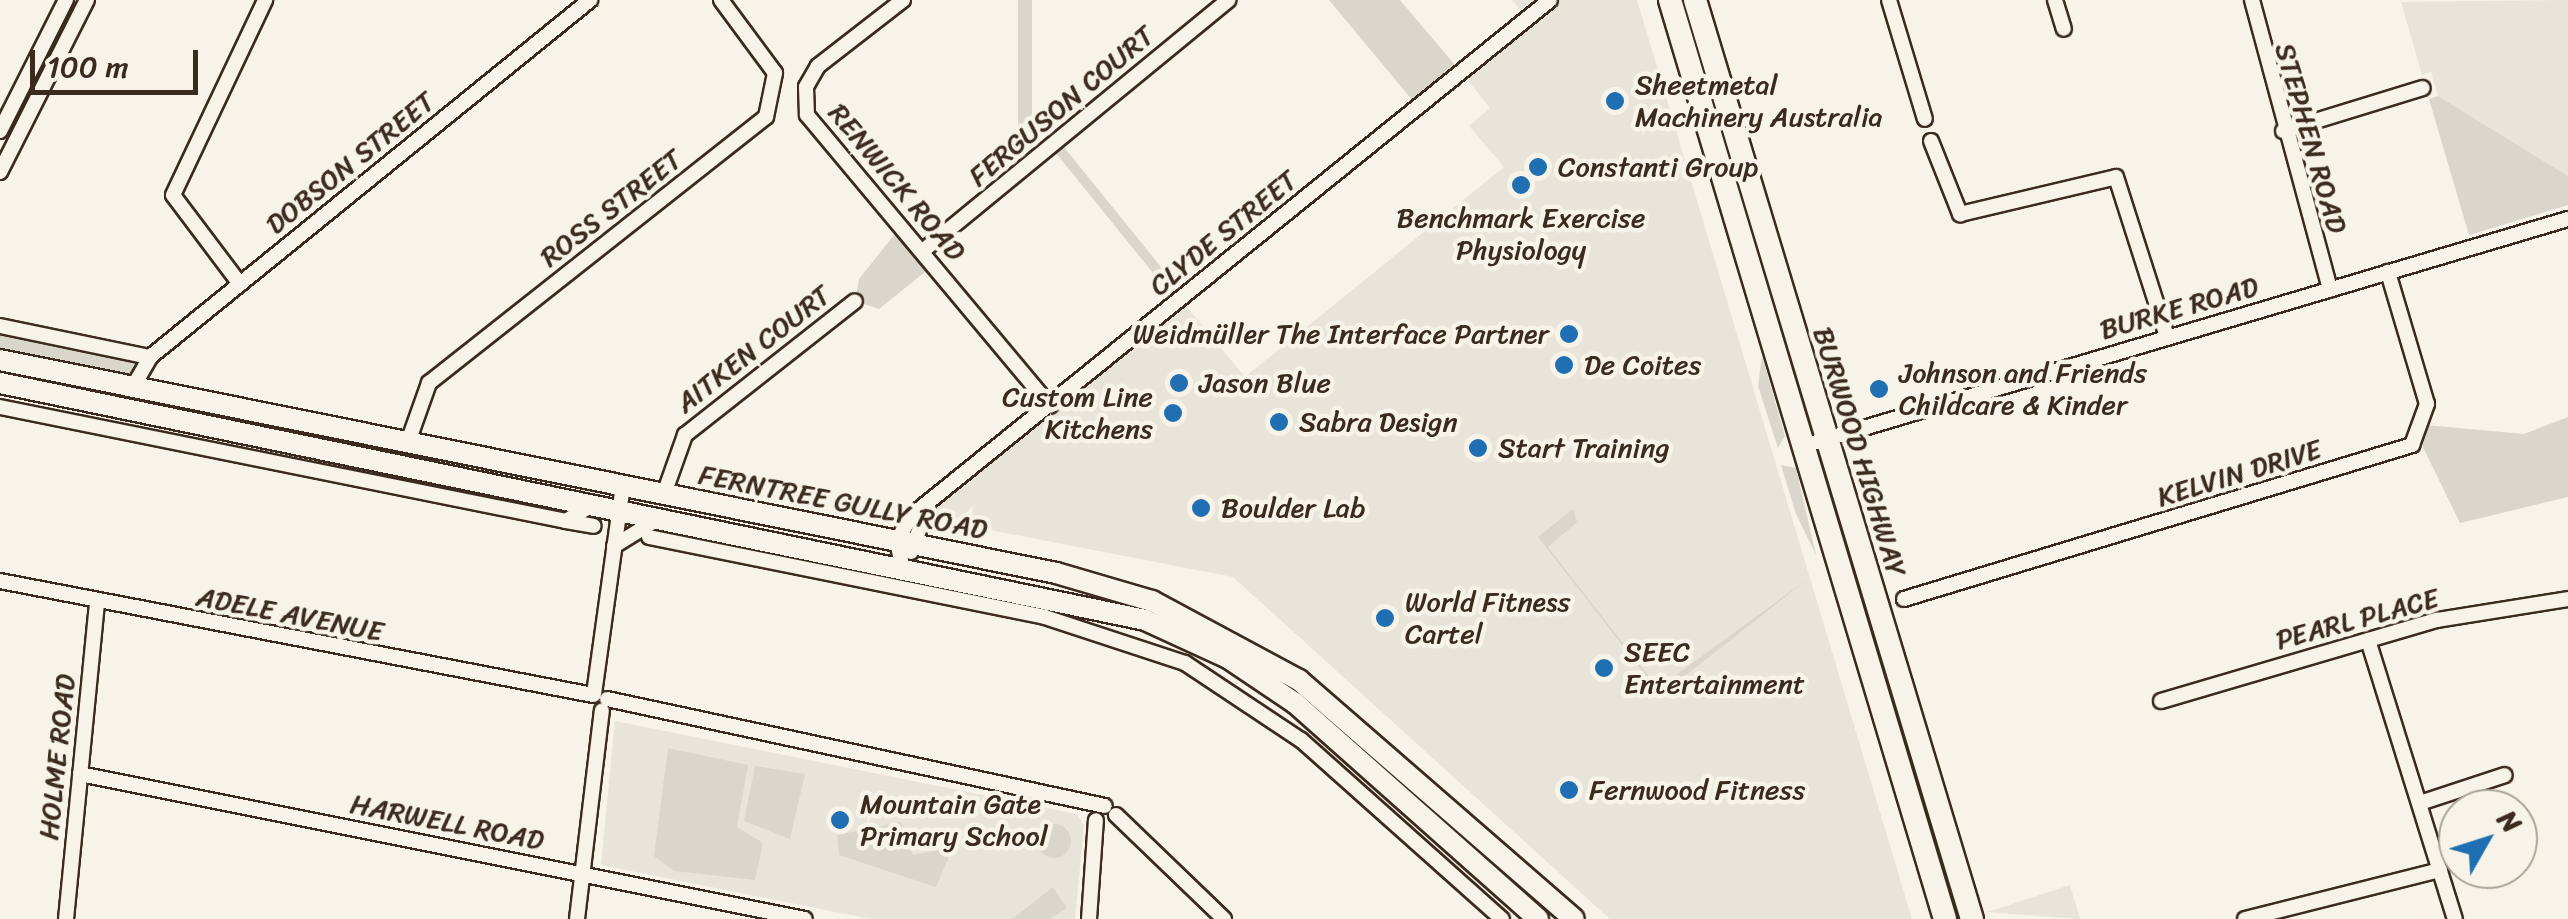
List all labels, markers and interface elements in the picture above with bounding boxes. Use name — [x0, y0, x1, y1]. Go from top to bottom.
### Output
street label: FERGUSON COURT — [962, 19, 1160, 193]
scale bar — [35, 30, 202, 92]
street label: STEPHEN ROAD — [2268, 39, 2354, 237]
text: 100 m — [47, 40, 129, 94]
place label: Sheetmetal Machinery Australia — [1635, 68, 1884, 134]
street label: DOBSON STREET — [258, 84, 442, 242]
marker: Sheetmetal Machinery Australia — [1604, 90, 1626, 112]
street label: RENWICK ROAD — [821, 96, 973, 268]
street label: ROSS STREET — [533, 142, 689, 274]
place label: Constanti Group — [1558, 150, 1758, 184]
marker: Constanti Group — [1527, 156, 1549, 178]
street label: CLYDE STREET — [1142, 163, 1304, 303]
marker: Benchmark Exercise Physiology — [1510, 174, 1532, 196]
place label: Benchmark Exercise Physiology — [1397, 201, 1645, 267]
street label: BURKE ROAD — [2096, 269, 2262, 347]
street label: AITKEN COURT — [669, 278, 837, 420]
place label: Weidmüller The Interface Partner — [1133, 317, 1549, 351]
marker: Weidmüller The Interface Partner — [1558, 323, 1580, 345]
street label: BURWOOD HIGHWAY — [1806, 324, 1914, 580]
place label: De Coites — [1584, 348, 1700, 382]
marker: De Coites — [1553, 354, 1575, 376]
place label: Johnson and Friends Childcare & Kinder — [1899, 356, 2147, 422]
place label: Jason Blue — [1199, 366, 1331, 400]
marker: Jason Blue — [1168, 372, 1190, 394]
marker: Johnson and Friends Childcare & Kinder — [1868, 378, 1890, 400]
place label: Custom Line Kitchens — [1002, 380, 1153, 446]
marker: Custom Line Kitchens — [1162, 402, 1184, 424]
place label: Sabra Design — [1299, 405, 1460, 439]
marker: Sabra Design — [1268, 411, 1290, 433]
place label: Start Training — [1498, 431, 1670, 465]
street label: KELVIN DRIVE — [2151, 431, 2327, 515]
marker: Start Training — [1467, 437, 1489, 459]
street label: FERNTREE GULLY ROAD — [696, 458, 990, 546]
place label: Boulder Lab — [1221, 491, 1365, 525]
marker: Boulder Lab — [1190, 497, 1212, 519]
street label: ADELE AVENUE — [194, 579, 386, 649]
street label: PEARL PLACE — [2272, 581, 2442, 657]
place label: World Fitness Cartel — [1405, 585, 1571, 651]
marker: World Fitness Cartel — [1374, 607, 1396, 629]
place label: SEEC Entertainment — [1624, 635, 1805, 701]
marker: SEEC Entertainment — [1593, 657, 1615, 679]
street label: HOLME ROAD — [32, 672, 82, 842]
place label: Fernwood Fitness — [1589, 773, 1804, 807]
marker: Fernwood Fitness — [1558, 779, 1580, 801]
street label: HARWELL ROAD — [347, 787, 547, 857]
place label: Mountain Gate Primary School — [860, 787, 1048, 853]
north arrow — [2438, 789, 2538, 889]
text: N — [2485, 798, 2535, 844]
marker: Mountain Gate Primary School — [829, 809, 851, 831]

